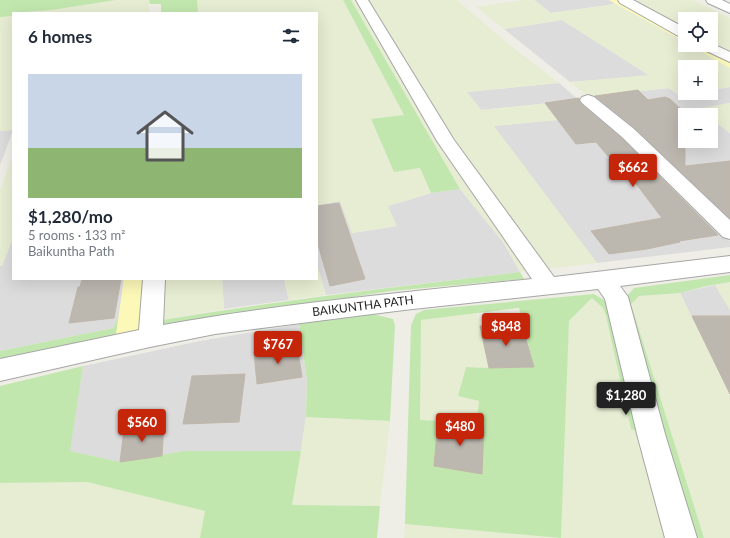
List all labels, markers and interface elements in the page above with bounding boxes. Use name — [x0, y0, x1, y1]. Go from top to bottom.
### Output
map controls — [678, 12, 718, 148]
button: locate — [678, 12, 718, 52]
icon: filters — [280, 25, 302, 47]
text: 6 homes — [28, 26, 92, 47]
button: + — [678, 60, 718, 100]
icon: home — [129, 100, 201, 172]
button: − — [678, 108, 718, 148]
pin: $662 — [609, 154, 657, 188]
text: $662 — [618, 159, 648, 175]
text: $1,280/mo — [28, 206, 113, 227]
text: 5 rooms · 133 m² — [28, 227, 125, 243]
text: Baikuntha Path — [28, 243, 115, 259]
street label: BAIKUNTHA PATH — [311, 292, 415, 319]
pin: $848 — [482, 313, 530, 347]
text: $848 — [491, 318, 521, 334]
pin: $767 — [254, 331, 302, 365]
text: $767 — [263, 336, 293, 352]
pin: $1,280 — [593, 382, 659, 416]
text: $1,280 — [606, 387, 646, 403]
pin: $560 — [118, 409, 166, 443]
pin: $480 — [436, 413, 484, 447]
text: $560 — [127, 414, 157, 430]
text: $480 — [445, 418, 475, 434]

